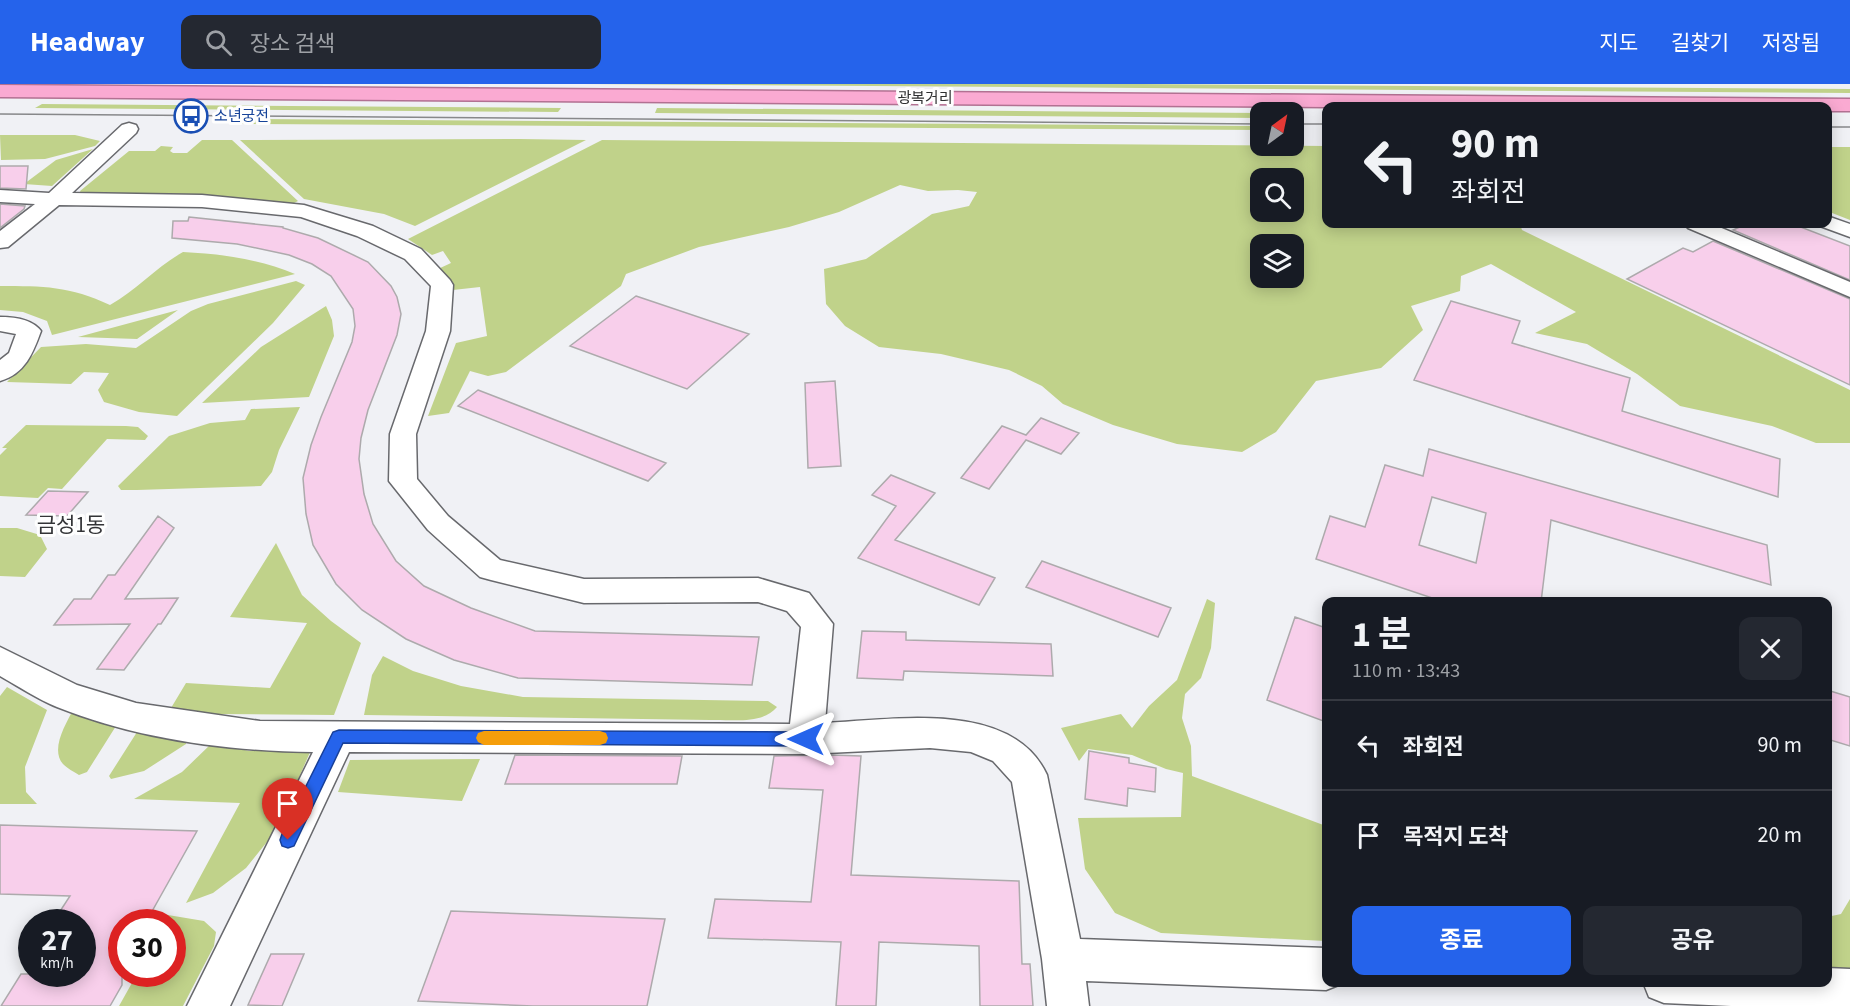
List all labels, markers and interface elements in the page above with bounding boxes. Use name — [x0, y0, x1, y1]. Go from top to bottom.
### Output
search box — [181, 15, 601, 69]
text: Headway — [30, 22, 145, 62]
icon: search — [202, 26, 235, 59]
text: 장소 검색 — [250, 28, 335, 60]
text: 지도 — [1599, 28, 1638, 58]
text: 길찾기 — [1671, 28, 1729, 58]
text: 저장됨 — [1762, 28, 1820, 58]
street label: 광복거리 — [897, 88, 953, 109]
bus stop icon: 소년궁전 — [173, 98, 209, 134]
north arrow — [1250, 102, 1304, 156]
map controls — [1250, 102, 1304, 288]
place label: 소년궁전 — [214, 106, 269, 127]
text: 90 m — [1451, 114, 1540, 174]
icon: left — [1352, 126, 1430, 204]
button: search — [1250, 168, 1304, 222]
text: 좌회전 — [1451, 173, 1526, 212]
button: layers — [1250, 234, 1304, 288]
district label: 금성1동 — [37, 510, 105, 540]
text: 1 분 — [1352, 609, 1411, 660]
button: close — [1739, 617, 1802, 680]
text: 110 m · 13:43 — [1352, 657, 1460, 685]
position arrow — [774, 707, 838, 771]
icon: left — [1352, 729, 1385, 762]
text: 90 m — [1757, 729, 1802, 761]
text: 좌회전 — [1403, 731, 1464, 763]
pin — [262, 778, 313, 840]
icon: arrive — [271, 787, 304, 820]
icon: arrive — [1352, 819, 1385, 852]
text: 20 m — [1757, 819, 1802, 851]
text: 목적지 도착 — [1403, 821, 1509, 853]
button: 종료 — [1352, 906, 1571, 975]
button: 공유 — [1583, 906, 1802, 975]
speed limit sign: 30 — [108, 909, 186, 987]
text: 27 — [41, 919, 73, 962]
text: km/h — [40, 953, 74, 974]

